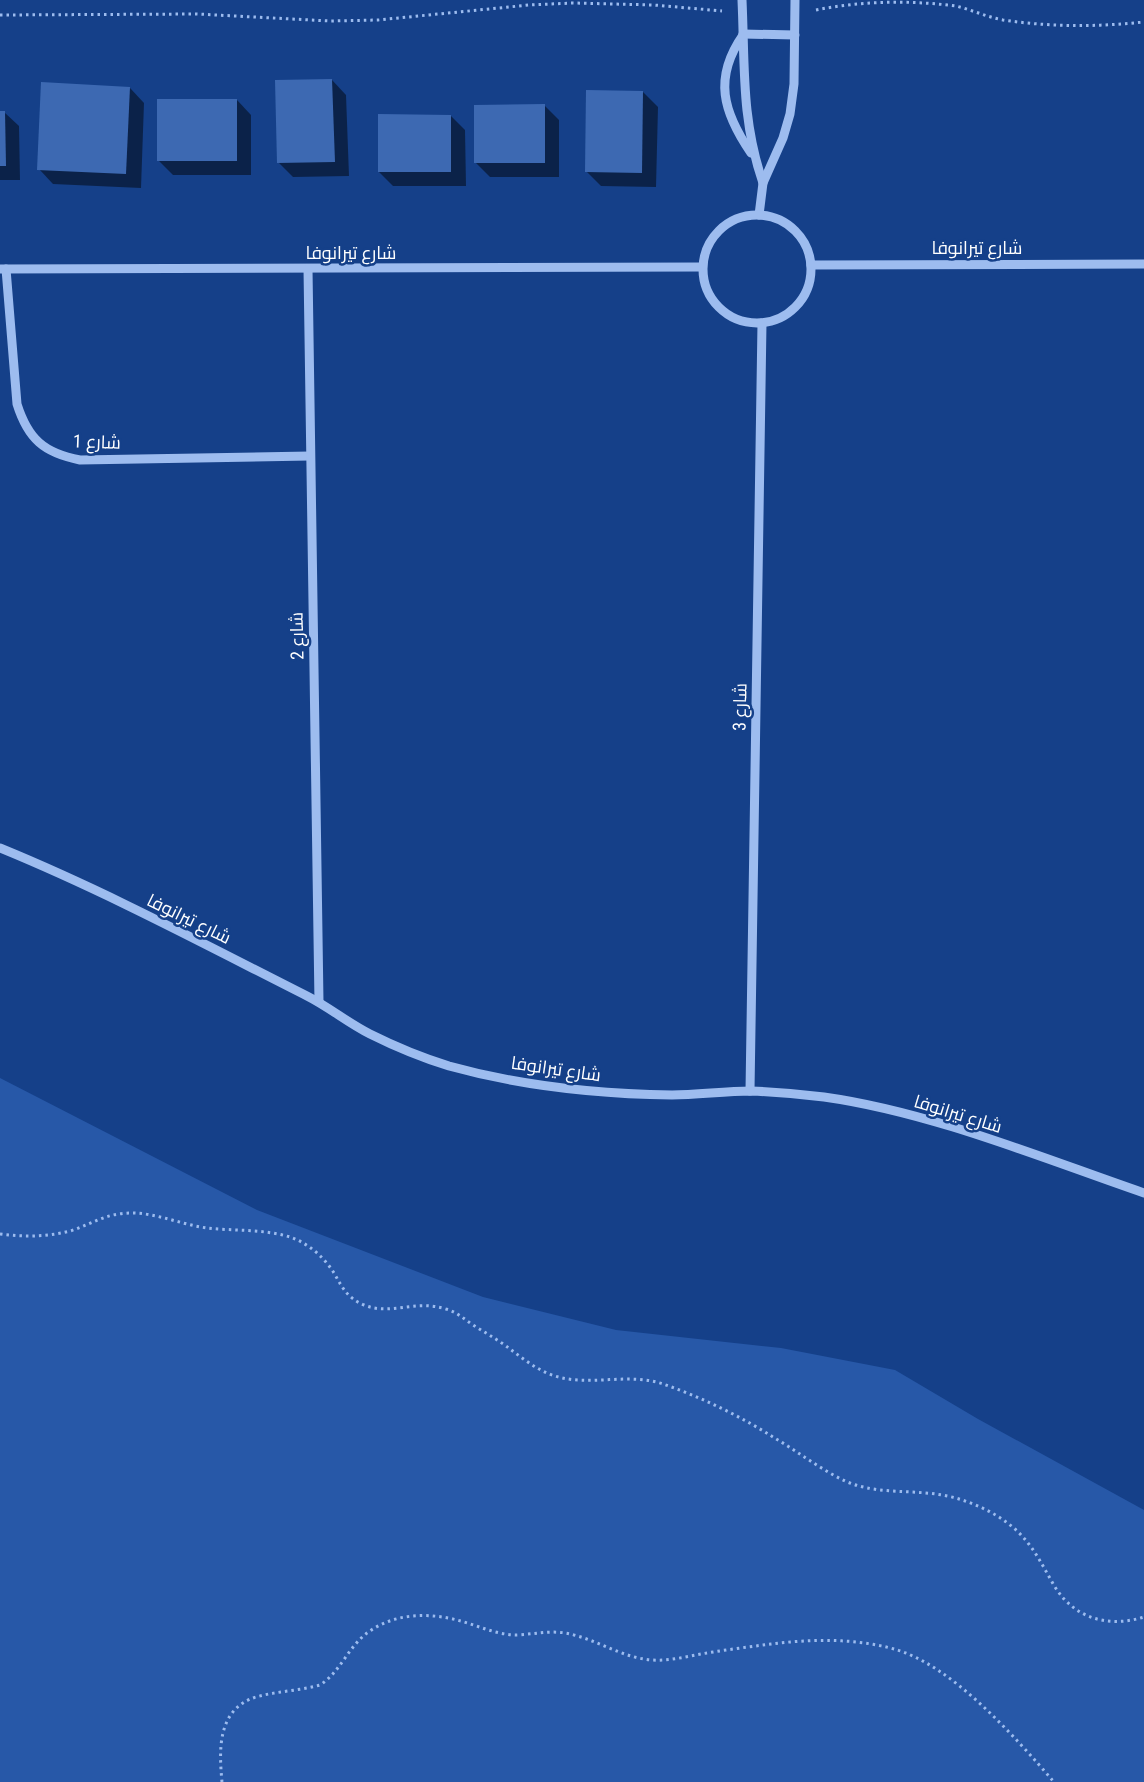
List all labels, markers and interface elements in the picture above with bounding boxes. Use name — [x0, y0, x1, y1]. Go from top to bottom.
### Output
street label: شارع تيرانوفا — [932, 237, 1022, 260]
street label: شارع تيرانوفا — [306, 242, 396, 265]
street label: شارع 1 — [73, 430, 121, 455]
street label: شارع 2 — [286, 612, 309, 660]
street label: شارع 3 — [729, 683, 752, 731]
street label: شارع تيرانوفا — [143, 889, 235, 950]
street label: شارع تيرانوفا — [509, 1052, 602, 1087]
street label: شارع تيرانوفا — [911, 1090, 1005, 1139]

